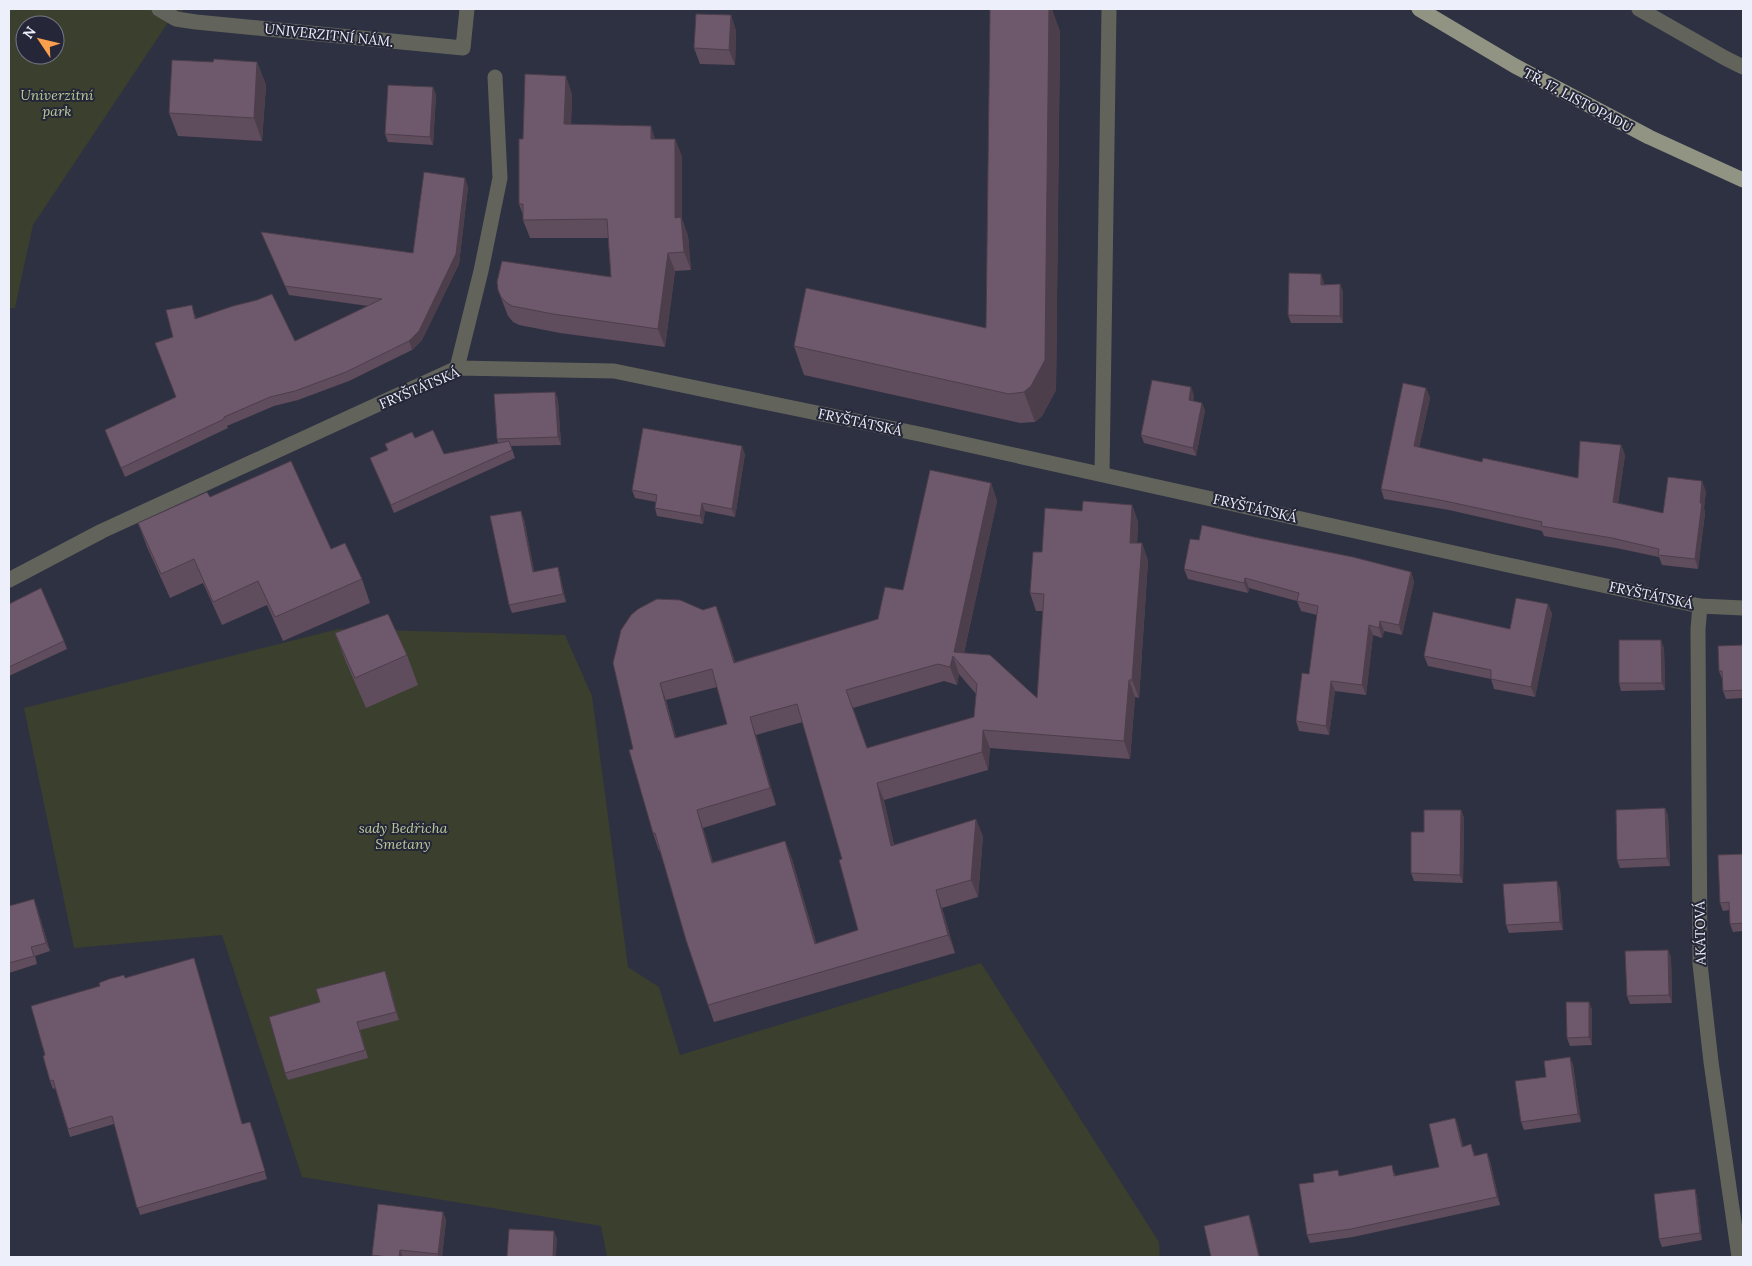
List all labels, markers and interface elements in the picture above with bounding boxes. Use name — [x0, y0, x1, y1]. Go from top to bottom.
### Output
north arrow — [15, 15, 65, 65]
street label: UNIVERZITNÍ NÁM. — [264, 19, 394, 51]
text: N — [19, 23, 40, 42]
street label: TŘ. 17. LISTOPADU — [1520, 64, 1636, 137]
park label: Univerzitní park — [20, 86, 94, 120]
street label: FRYŠTÁTSKÁ — [376, 363, 462, 413]
street label: FRYŠTÁTSKÁ — [816, 404, 904, 440]
street label: FRYŠTÁTSKÁ — [1211, 490, 1299, 526]
street label: FRYŠTÁTSKÁ — [1607, 577, 1695, 613]
park label: sady Bedřicha Smetany — [359, 819, 448, 853]
street label: AKÁTOVÁ — [1690, 901, 1710, 966]

